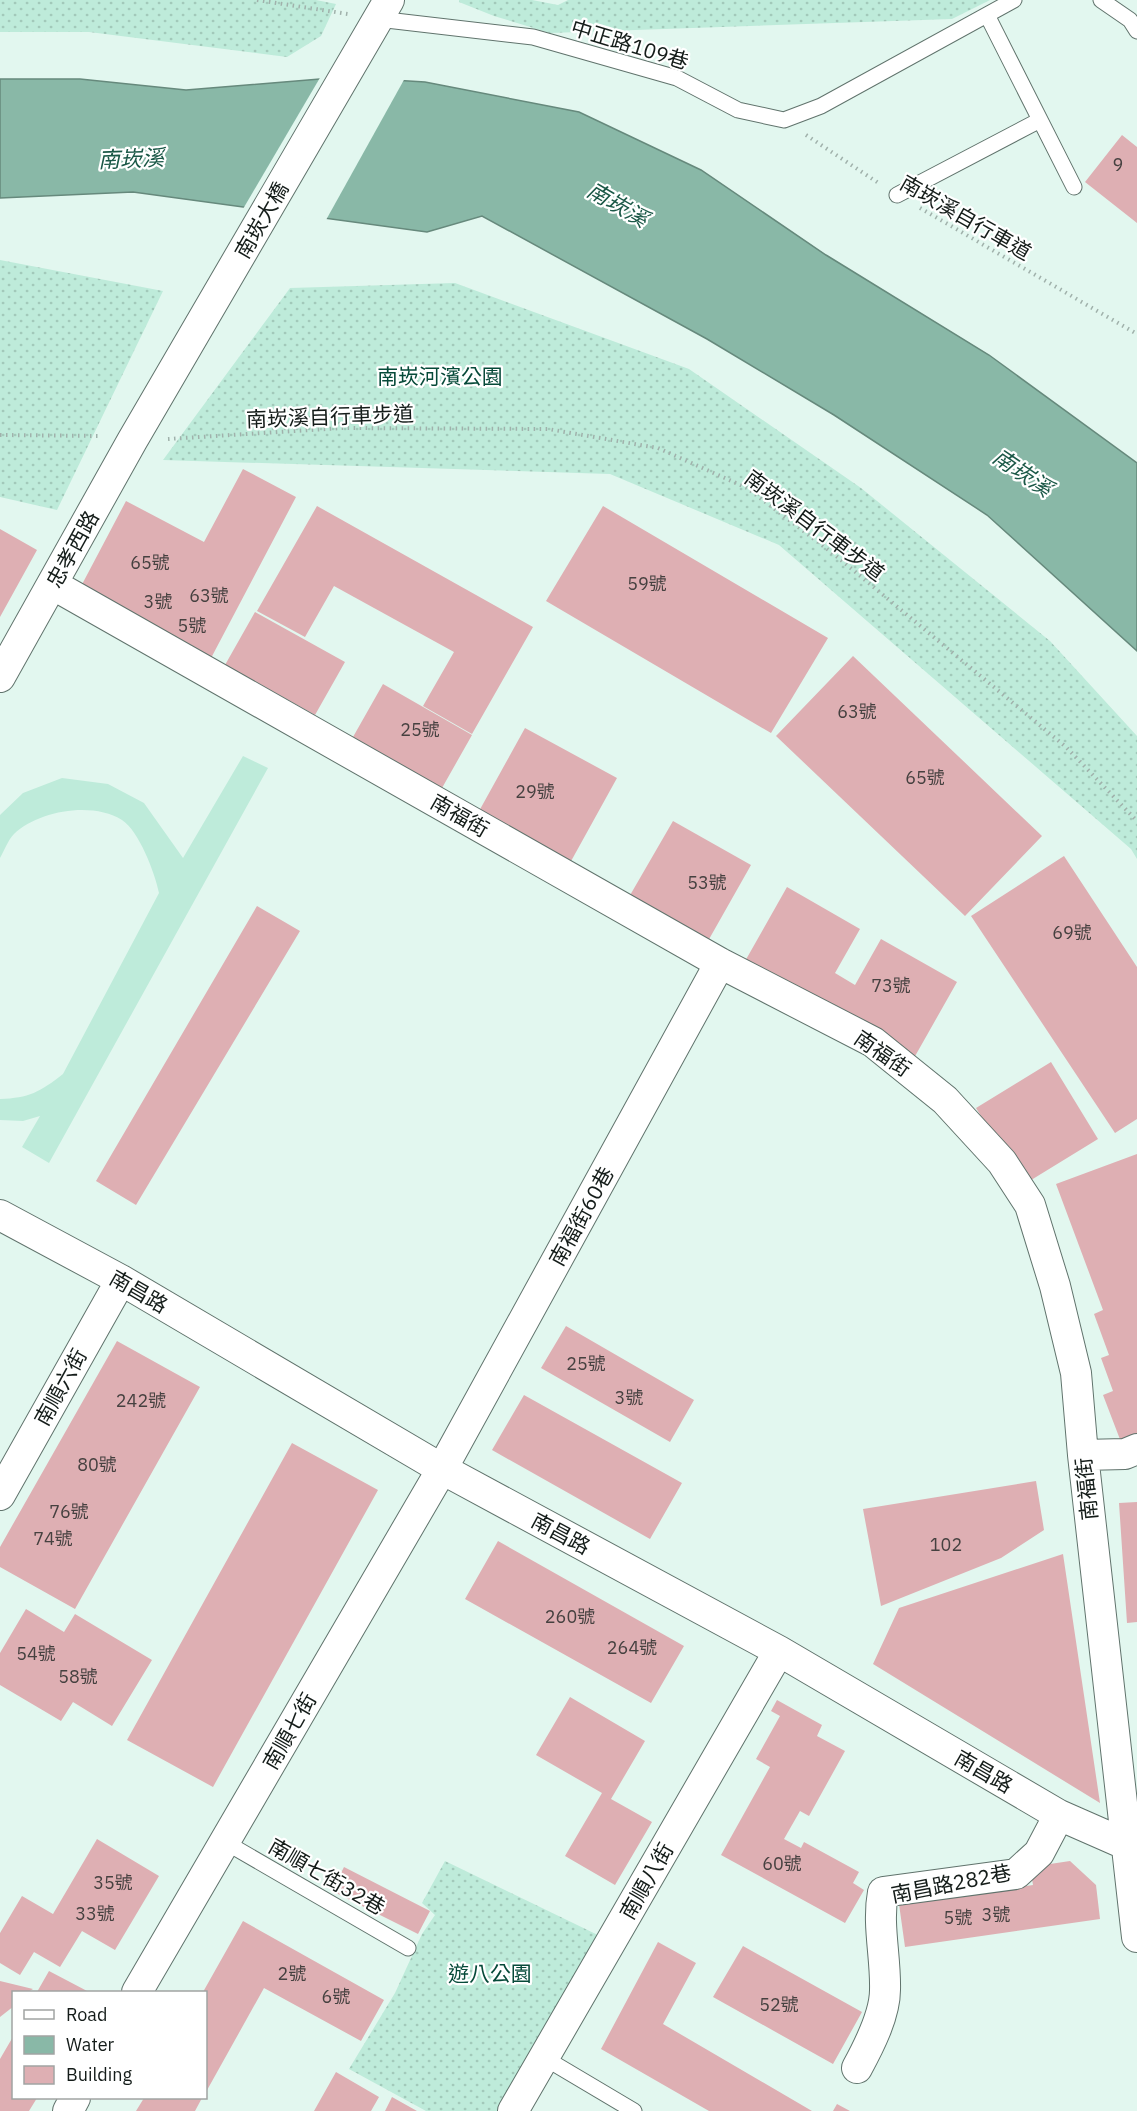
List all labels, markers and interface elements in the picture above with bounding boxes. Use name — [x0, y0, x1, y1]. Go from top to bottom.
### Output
street label: 中正路109巷 — [568, 13, 692, 75]
water label: 南崁溪 — [98, 142, 167, 174]
house number: 9 — [1113, 153, 1123, 176]
street label: 南崁溪自行車道 — [895, 168, 1037, 266]
water label: 南崁溪 — [582, 175, 656, 235]
street label: 南崁大橋 — [228, 177, 294, 263]
park label: 南崁河濱公園 — [377, 362, 503, 390]
street label: 南崁溪自行車步道 — [246, 399, 414, 433]
water label: 南崁溪 — [988, 442, 1061, 504]
street label: 南崁溪自行車步道 — [739, 463, 891, 587]
street label: 忠孝西路 — [39, 505, 105, 593]
house number: 65號 — [130, 551, 170, 574]
house number: 59號 — [627, 572, 667, 595]
house number: 63號 — [189, 584, 229, 607]
house number: 3號 — [144, 590, 172, 613]
house number: 5號 — [178, 614, 206, 637]
house number: 63號 — [837, 700, 877, 723]
house number: 25號 — [400, 718, 440, 741]
house number: 65號 — [905, 766, 945, 789]
house number: 29號 — [515, 780, 555, 803]
street label: 南福街 — [426, 787, 494, 843]
house number: 53號 — [687, 871, 727, 894]
house number: 69號 — [1052, 921, 1092, 944]
house number: 73號 — [871, 974, 911, 997]
street label: 南福街 — [849, 1023, 917, 1083]
street label: 南福街60巷 — [542, 1161, 620, 1271]
street label: 南昌路 — [105, 1263, 173, 1319]
street label: 南順六街 — [27, 1343, 93, 1431]
house number: 25號 — [566, 1352, 606, 1375]
house number: 3號 — [615, 1386, 643, 1409]
house number: 242號 — [116, 1389, 166, 1412]
house number: 80號 — [77, 1453, 117, 1476]
street label: 南福街 — [1069, 1456, 1103, 1522]
house number: 76號 — [49, 1500, 89, 1523]
street label: 南昌路 — [527, 1506, 595, 1560]
house number: 74號 — [33, 1527, 73, 1550]
house number: 102 — [930, 1533, 962, 1556]
house number: 260號 — [545, 1605, 595, 1628]
house number: 264號 — [607, 1636, 657, 1659]
house number: 54號 — [16, 1642, 56, 1665]
house number: 58號 — [58, 1665, 98, 1688]
street label: 南順七街 — [256, 1688, 322, 1774]
street label: 南昌路 — [950, 1743, 1018, 1799]
street label: 南順七街32巷 — [264, 1831, 390, 1921]
street label: 南順八街 — [613, 1838, 679, 1924]
house number: 60號 — [762, 1852, 802, 1875]
street label: 南昌路282巷 — [889, 1858, 1013, 1908]
house number: 35號 — [93, 1871, 133, 1894]
house number: 33號 — [75, 1902, 115, 1925]
house number: 3號 — [982, 1903, 1010, 1926]
house number: 5號 — [944, 1906, 972, 1929]
park label: 遊八公園 — [448, 1959, 532, 1987]
house number: 2號 — [278, 1962, 306, 1985]
house number: 6號 — [322, 1985, 350, 2008]
legend — [12, 1991, 207, 2099]
house number: 52號 — [759, 1993, 799, 2016]
text: Road — [66, 2003, 107, 2026]
text: Water — [66, 2033, 115, 2056]
text: Building — [66, 2063, 133, 2086]

